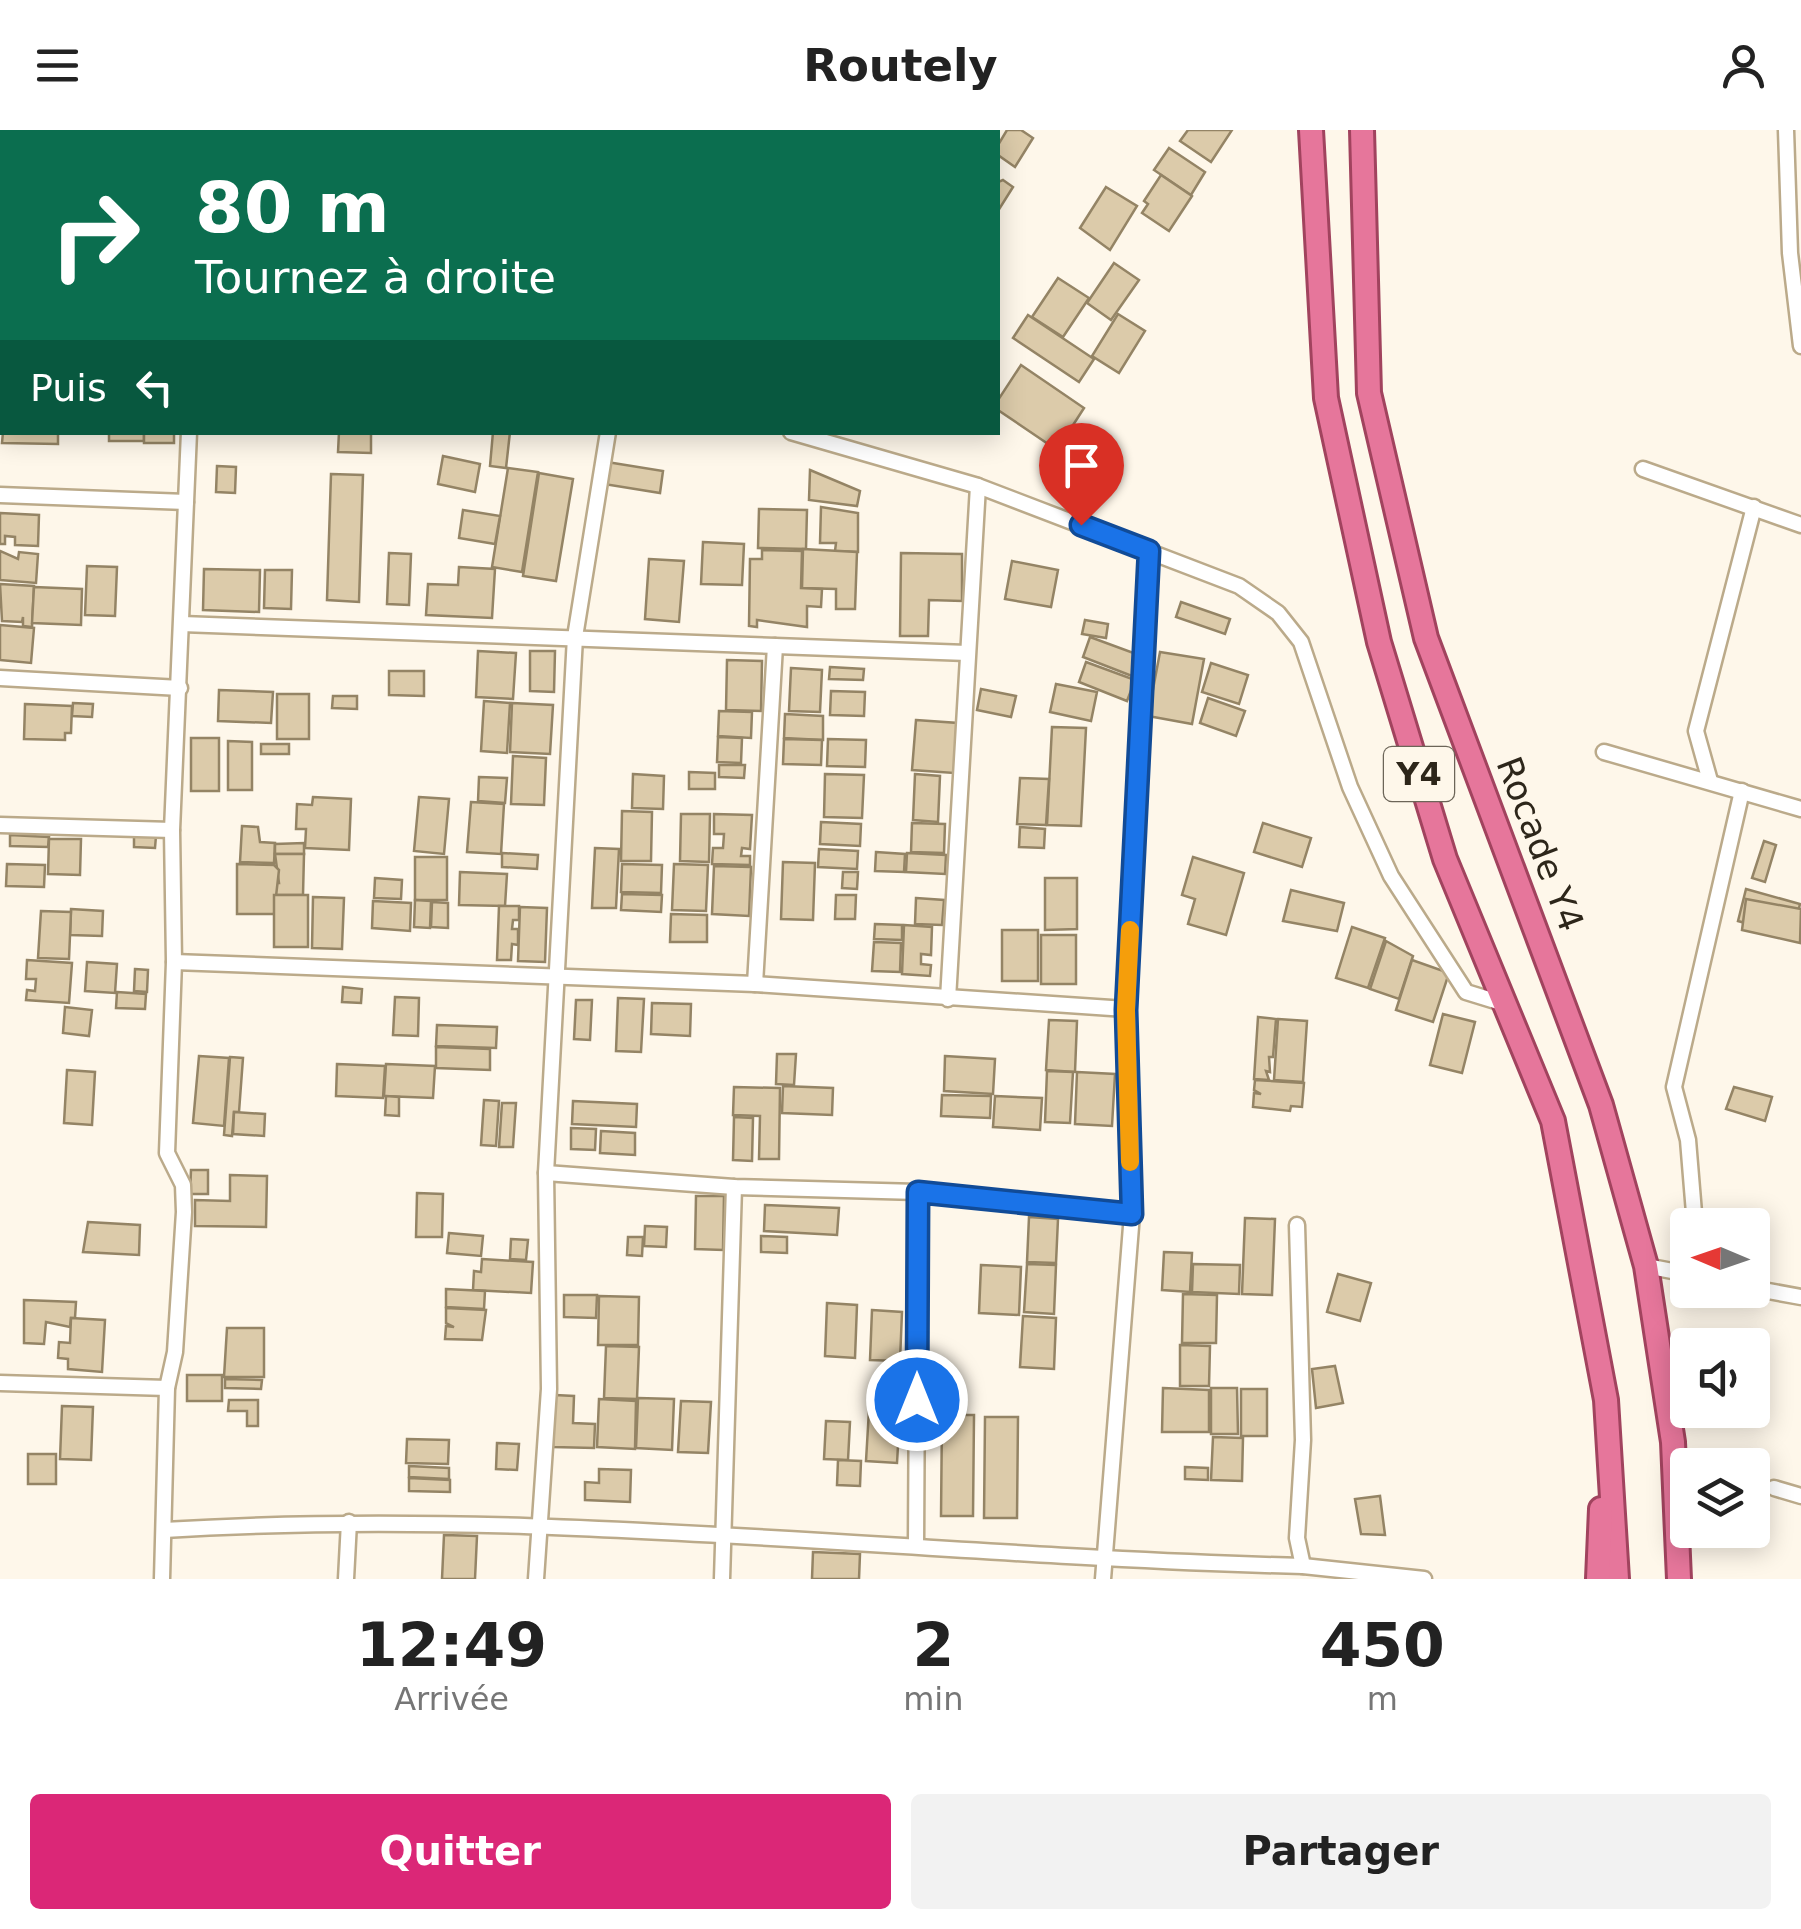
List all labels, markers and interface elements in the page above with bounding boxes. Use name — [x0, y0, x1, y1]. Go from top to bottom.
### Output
icon: menu — [30, 38, 85, 93]
icon: person — [1716, 38, 1771, 93]
text: Routely — [803, 39, 998, 92]
text: 80 m — [195, 167, 390, 249]
icon: right — [30, 170, 160, 300]
text: Tournez à droite — [195, 251, 556, 304]
icon: left — [127, 360, 182, 415]
text: Puis — [30, 366, 107, 410]
pin — [1039, 423, 1124, 526]
icon: arrive — [1054, 438, 1109, 493]
road number: Y4 — [1384, 747, 1454, 801]
street label: Rocade Y4 — [1488, 751, 1592, 937]
north arrow — [1670, 1208, 1770, 1308]
map controls — [1670, 1208, 1770, 1548]
button: sound — [1670, 1328, 1770, 1428]
position arrow — [865, 1348, 969, 1452]
button: layers — [1670, 1448, 1770, 1548]
text: 12:49 — [356, 1610, 547, 1680]
text: 2 — [912, 1610, 954, 1680]
text: 450 — [1320, 1610, 1445, 1680]
text: Arrivée — [394, 1680, 509, 1718]
text: min — [903, 1680, 964, 1718]
text: m — [1367, 1680, 1398, 1718]
button: Quitter — [30, 1794, 891, 1909]
button: Partager — [911, 1794, 1771, 1909]

